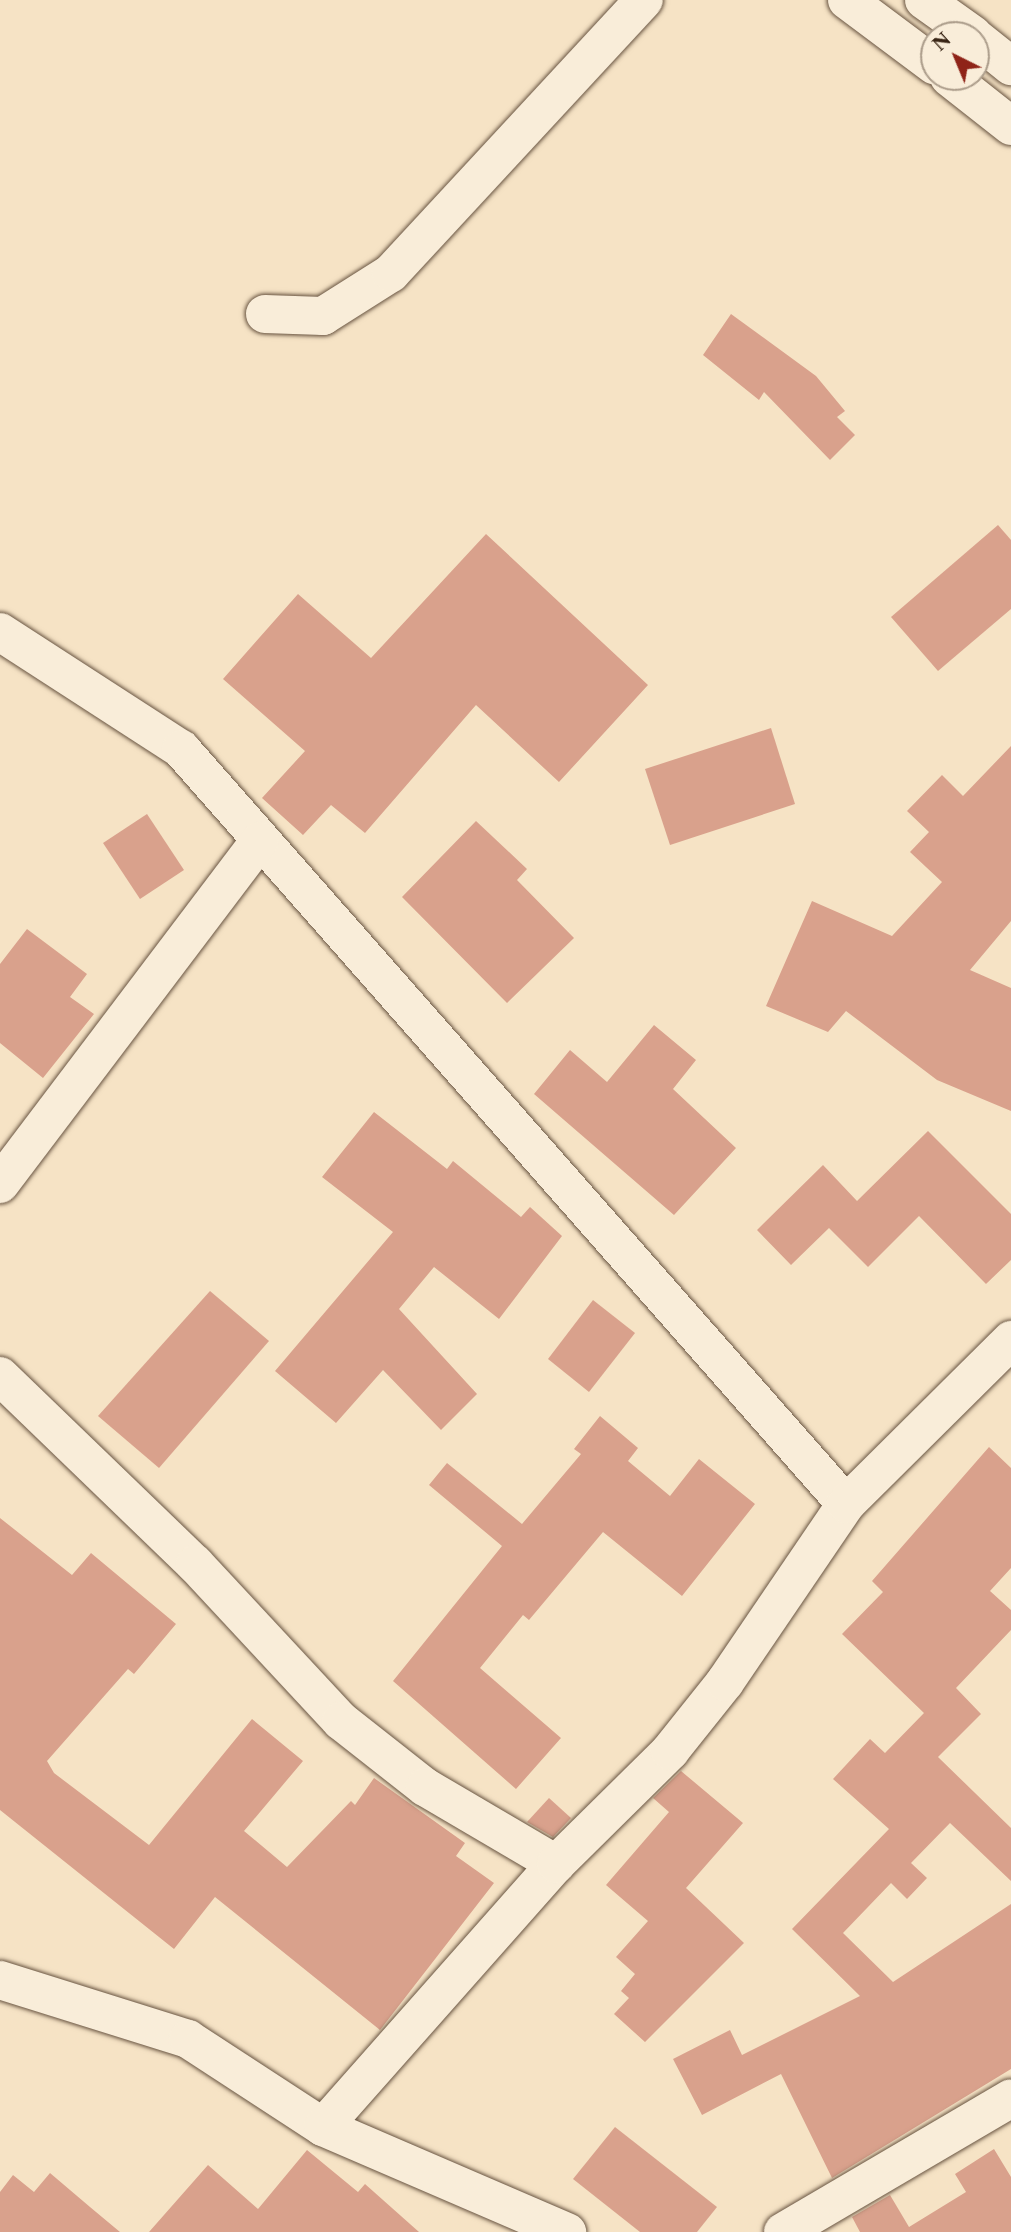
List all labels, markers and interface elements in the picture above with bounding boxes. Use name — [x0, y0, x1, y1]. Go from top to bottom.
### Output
north arrow — [920, 21, 990, 91]
text: N — [928, 28, 956, 56]

